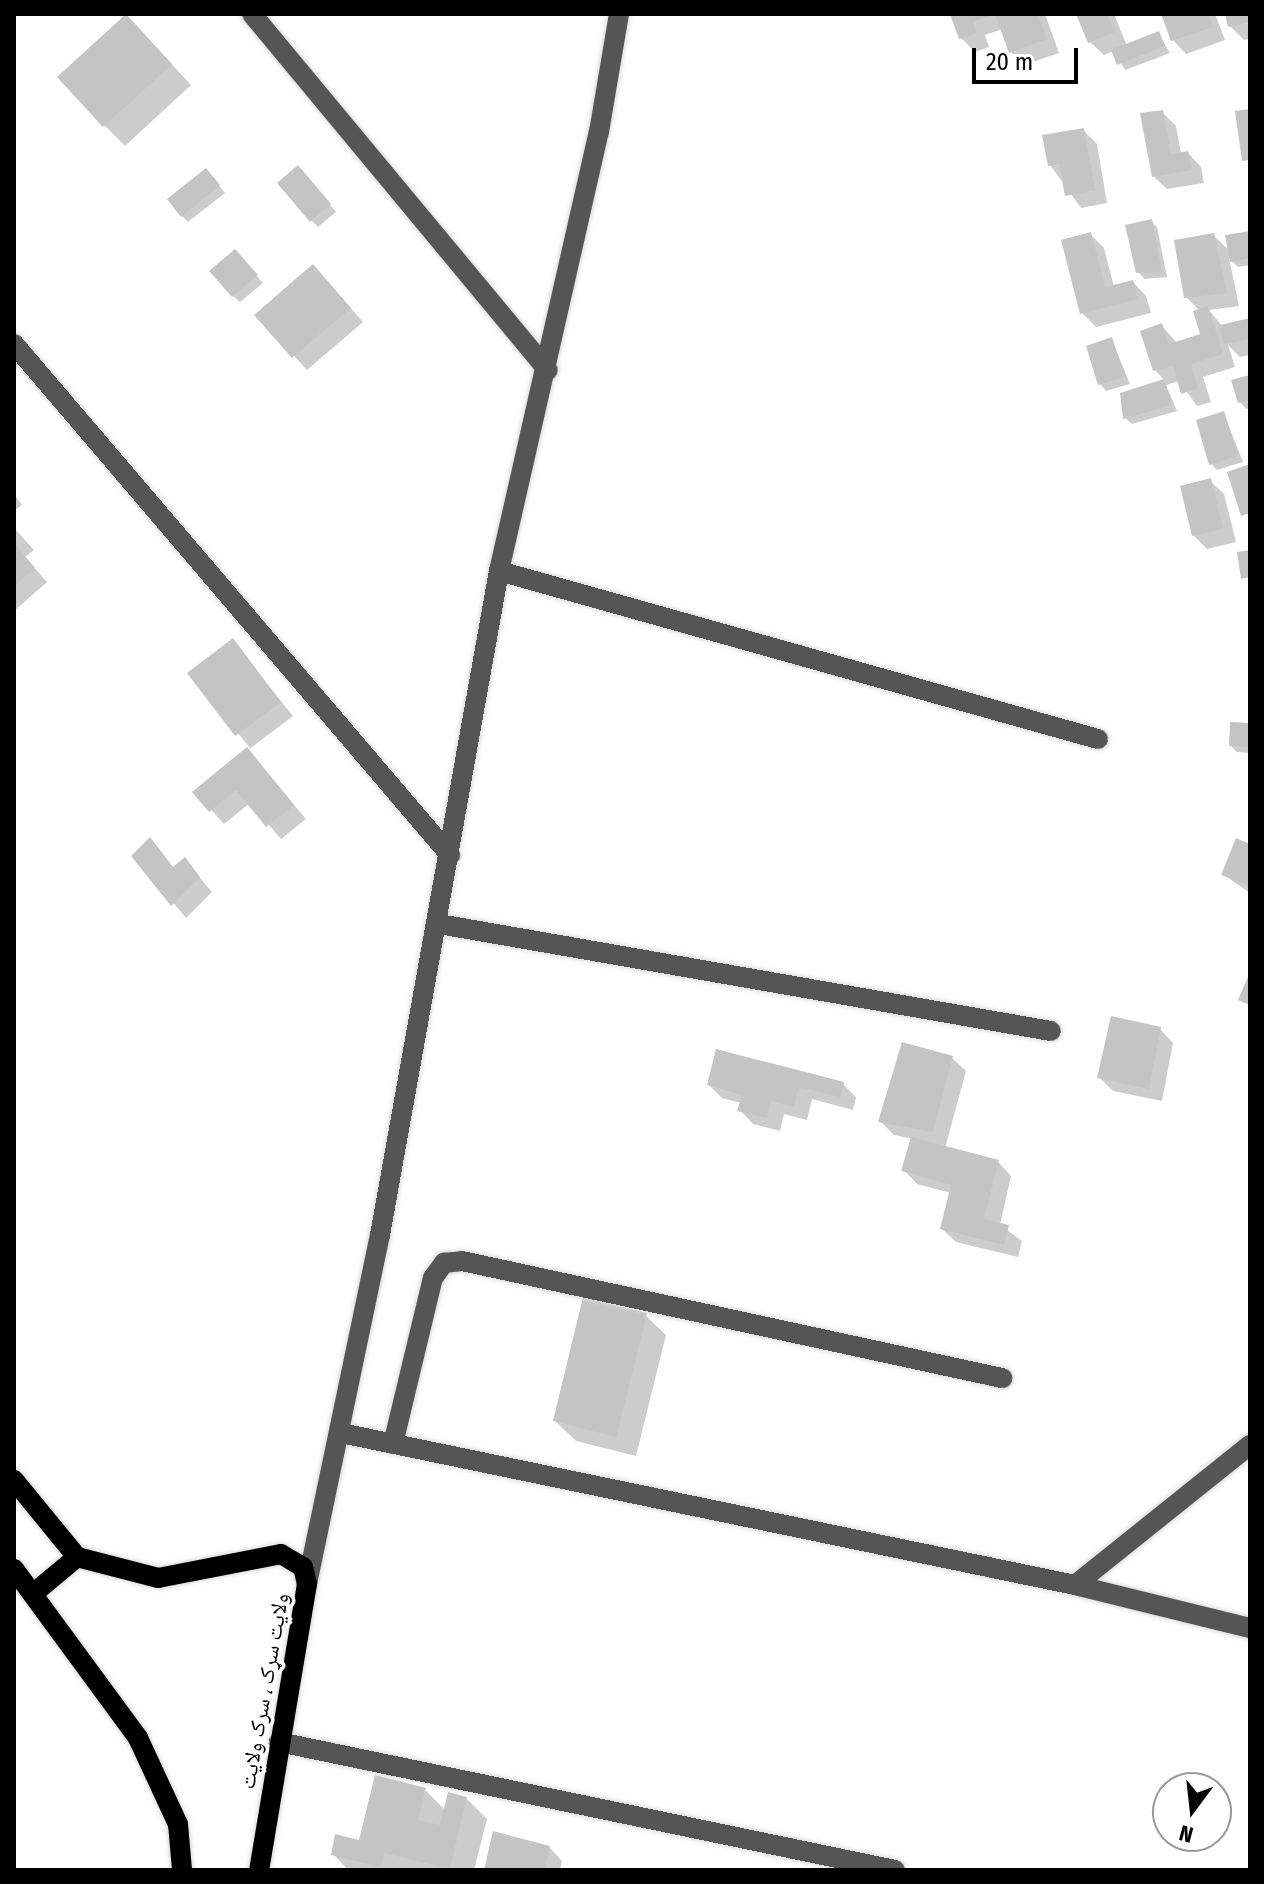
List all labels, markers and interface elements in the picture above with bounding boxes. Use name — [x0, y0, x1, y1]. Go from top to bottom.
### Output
scale bar — [976, 32, 1082, 82]
text: 20 m — [986, 48, 1033, 76]
street label: ولایت سړک ، سرک ولایت — [234, 1591, 294, 1791]
north arrow — [1152, 1772, 1232, 1852]
text: N — [1176, 1819, 1196, 1848]

